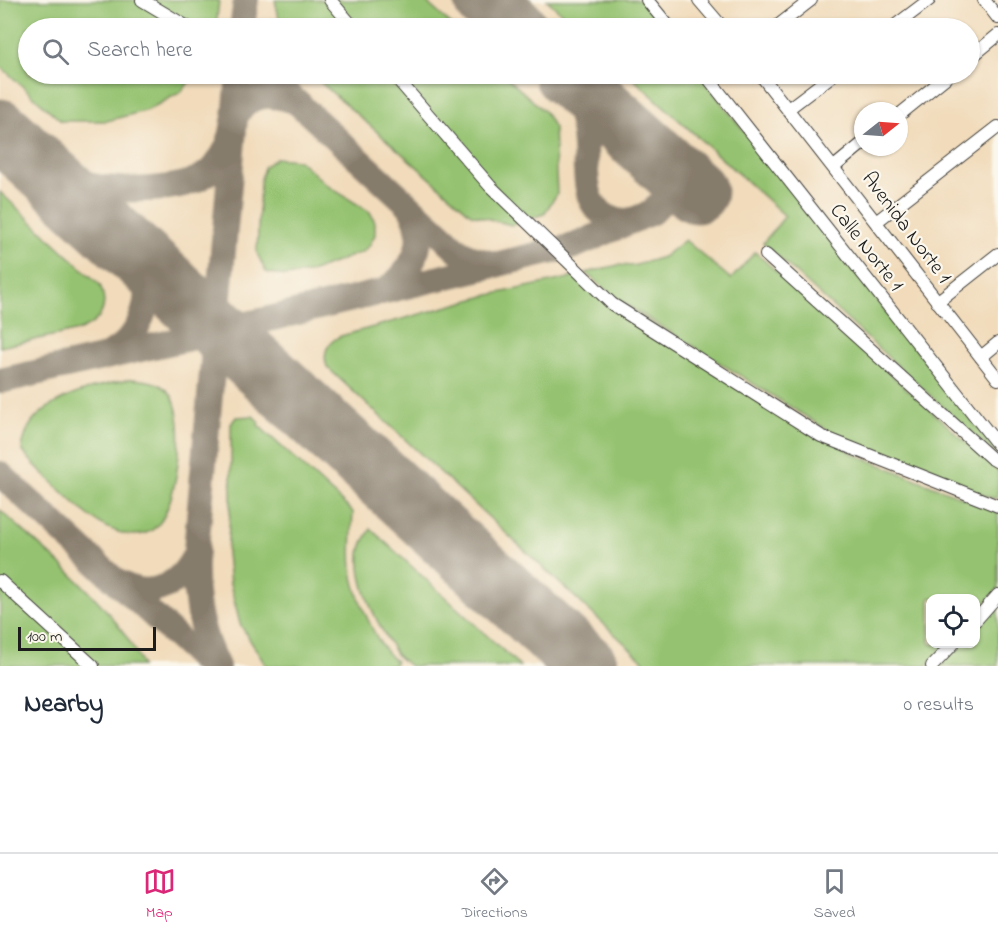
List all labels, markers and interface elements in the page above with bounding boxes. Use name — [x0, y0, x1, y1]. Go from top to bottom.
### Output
search box — [18, 18, 980, 84]
icon: search — [39, 35, 72, 68]
text: Search here — [87, 35, 192, 67]
north arrow — [854, 102, 908, 156]
street label: Avenida Norte 1 — [854, 166, 958, 291]
street label: Calle Norte 1 — [822, 198, 910, 299]
map controls — [926, 594, 980, 648]
button: locate — [926, 594, 980, 648]
scale bar — [18, 624, 156, 652]
text: 100 m — [27, 625, 62, 649]
text: Nearby — [24, 686, 103, 724]
text: 0 results — [903, 691, 974, 720]
tab: Map — [143, 865, 176, 925]
tab: Directions — [461, 865, 528, 925]
tab: Saved — [813, 865, 855, 925]

